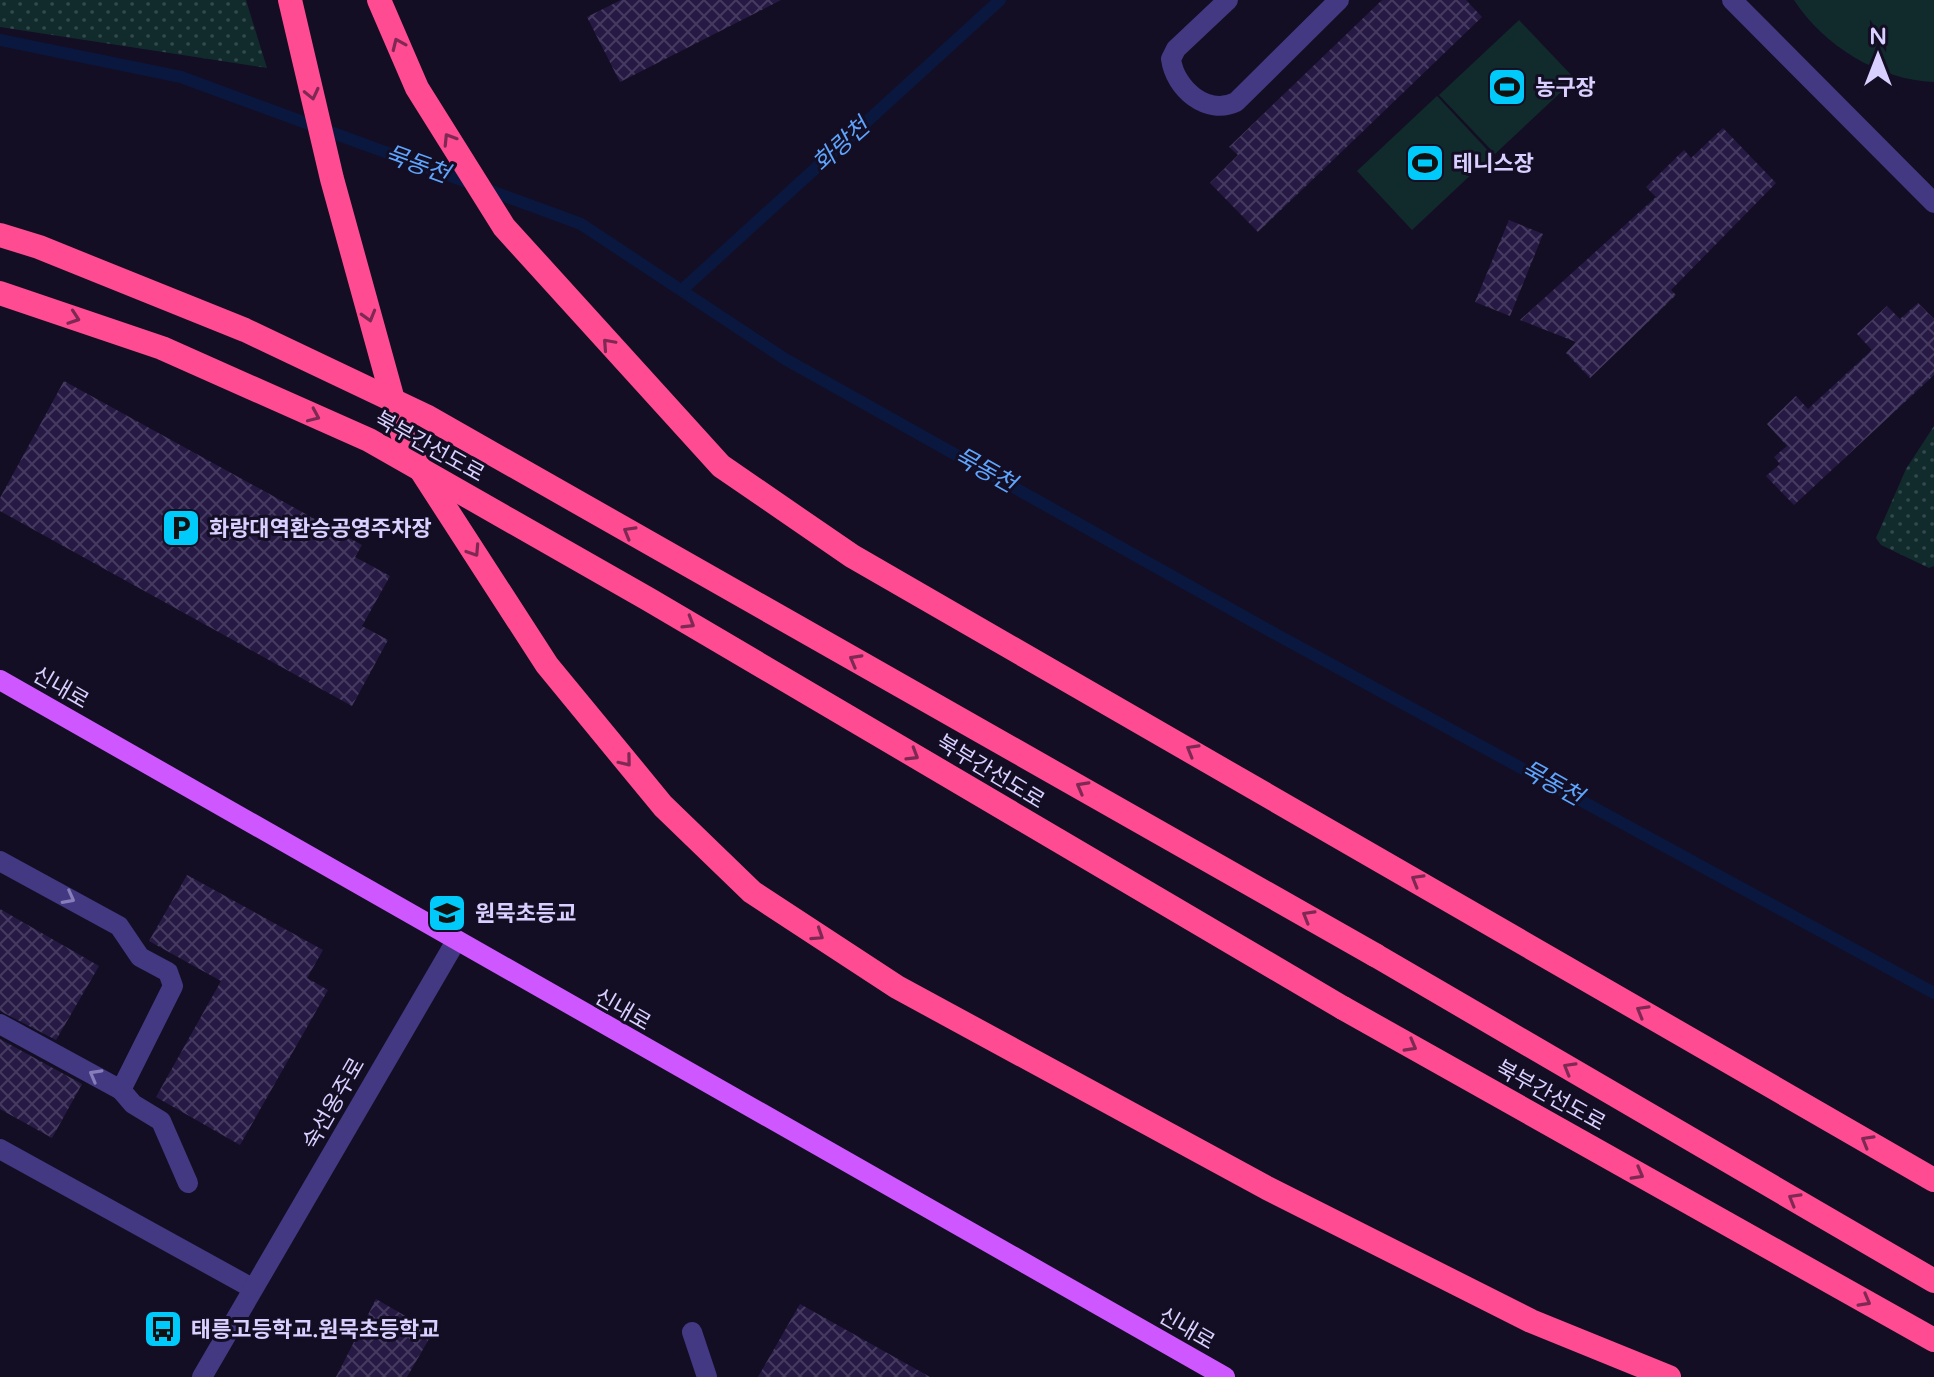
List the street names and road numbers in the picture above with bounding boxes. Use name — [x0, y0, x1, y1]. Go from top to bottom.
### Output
street label: 북부간선도로 — [370, 406, 489, 488]
street label: 신내로 — [28, 661, 93, 714]
street label: 북부간선도로 — [932, 729, 1049, 814]
street label: 신내로 — [590, 983, 655, 1036]
street label: 숙선옹주로 — [297, 1053, 370, 1154]
street label: 북부간선도로 — [1491, 1055, 1610, 1137]
street label: 신내로 — [1154, 1302, 1219, 1355]

